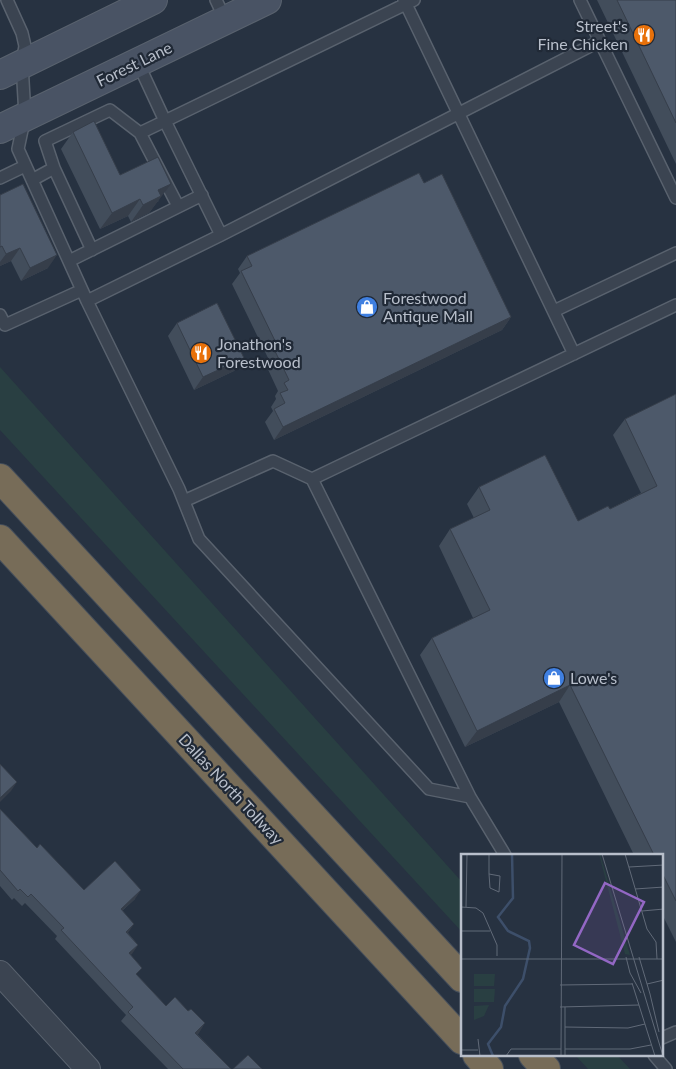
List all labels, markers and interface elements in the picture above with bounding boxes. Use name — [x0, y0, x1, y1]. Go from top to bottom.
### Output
place label: Street's Fine Chicken — [538, 16, 628, 53]
restaurant icon: Street's Fine Chicken — [632, 23, 656, 47]
street label: Forest Lane — [93, 37, 175, 90]
place label: Forestwood Antique Mall — [383, 288, 473, 325]
shop icon: Forestwood Antique Mall — [355, 295, 379, 319]
place label: Jonathon's Forestwood — [217, 334, 301, 371]
restaurant icon: Jonathon's Forestwood — [189, 341, 213, 365]
shop icon: Lowe's — [542, 666, 566, 690]
place label: Lowe's — [570, 668, 617, 687]
street label: Dallas North Tollway — [175, 729, 288, 848]
inset map — [461, 854, 664, 1056]

